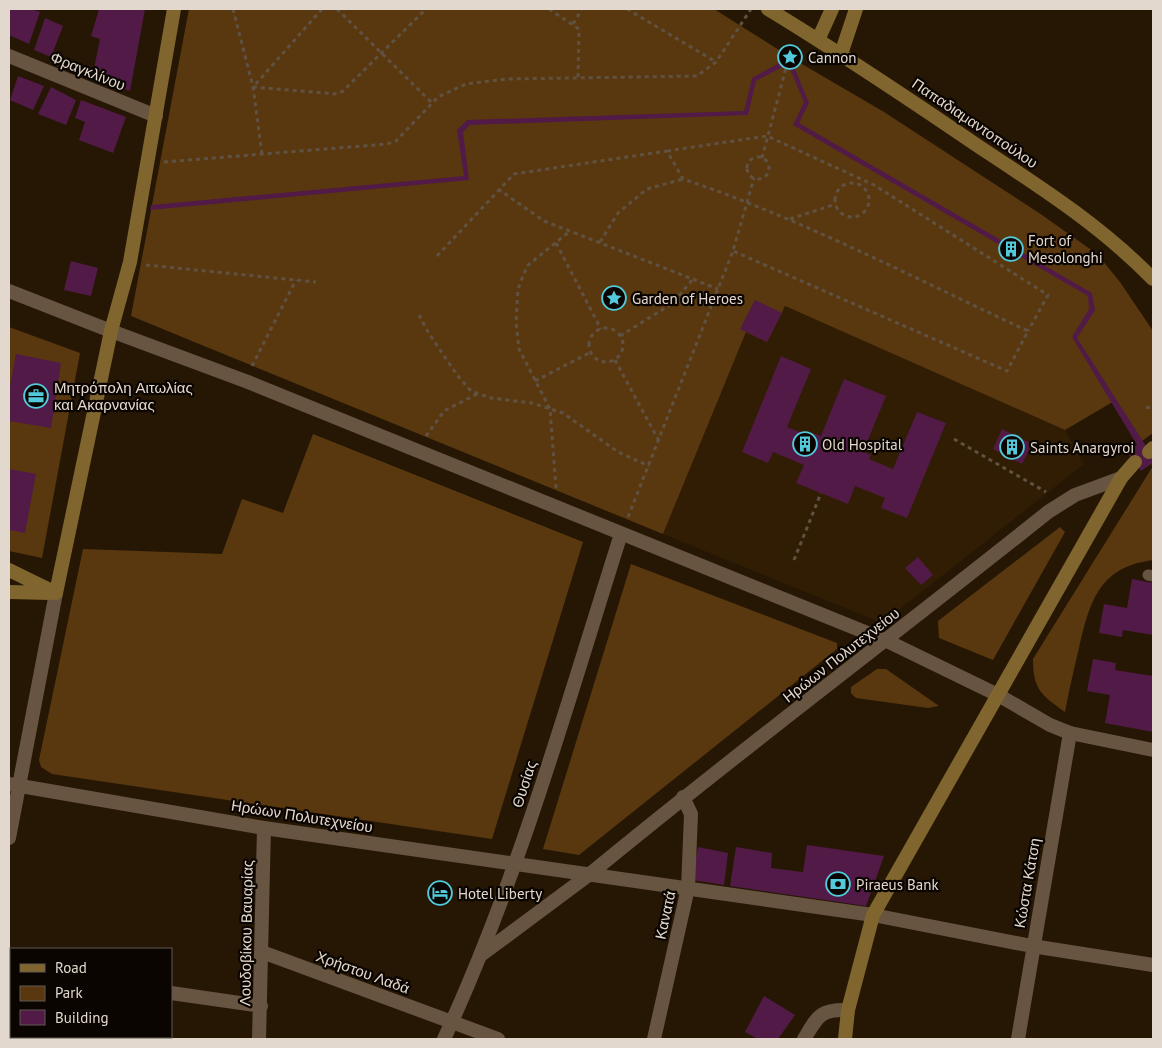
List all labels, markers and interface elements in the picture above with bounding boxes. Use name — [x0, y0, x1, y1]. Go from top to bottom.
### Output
place icon: Cannon — [777, 44, 803, 70]
street label: Φραγκλίνου — [48, 47, 128, 95]
place label: Cannon — [808, 48, 856, 67]
street label: Παπαδιαμαντοπούλου — [909, 74, 1041, 172]
place label: Fort of Mesolonghi — [1028, 231, 1103, 267]
building icon: Fort of Mesolonghi — [998, 236, 1024, 262]
place icon: Garden of Heroes — [601, 285, 627, 311]
place label: Garden of Heroes — [632, 289, 743, 308]
place label: Μητρόπολη Αιτωλίας και Ακαρνανίας — [54, 378, 193, 414]
office icon: Μητρόπολη Αιτωλίας και Ακαρνανίας — [23, 383, 49, 409]
building icon: Old Hospital — [792, 431, 818, 457]
building icon: Saints Anargyroi — [999, 434, 1025, 460]
place label: Old Hospital — [822, 435, 903, 454]
place label: Saints Anargyroi — [1030, 438, 1134, 457]
street label: Ηρώων Πολυτεχνείου — [779, 603, 903, 707]
street label: Θυσίας — [507, 758, 541, 810]
street label: Ηρώων Πολυτεχνείου — [230, 795, 374, 837]
street label: Κώστα Κάτση — [1010, 837, 1044, 929]
street label: Λουδοβίκου Βαυαρίας — [235, 860, 257, 1006]
bank icon: Piraeus Bank — [825, 871, 851, 897]
place label: Piraeus Bank — [856, 875, 939, 894]
hotel icon: Hotel Liberty — [427, 880, 453, 906]
place label: Hotel Liberty — [458, 884, 542, 903]
street label: Κανατά — [651, 889, 679, 941]
street label: Χρήστου Λαδά — [314, 946, 413, 998]
legend — [10, 948, 172, 1038]
text: Road — [55, 958, 87, 977]
text: Park — [55, 983, 83, 1002]
text: Building — [55, 1008, 109, 1027]

